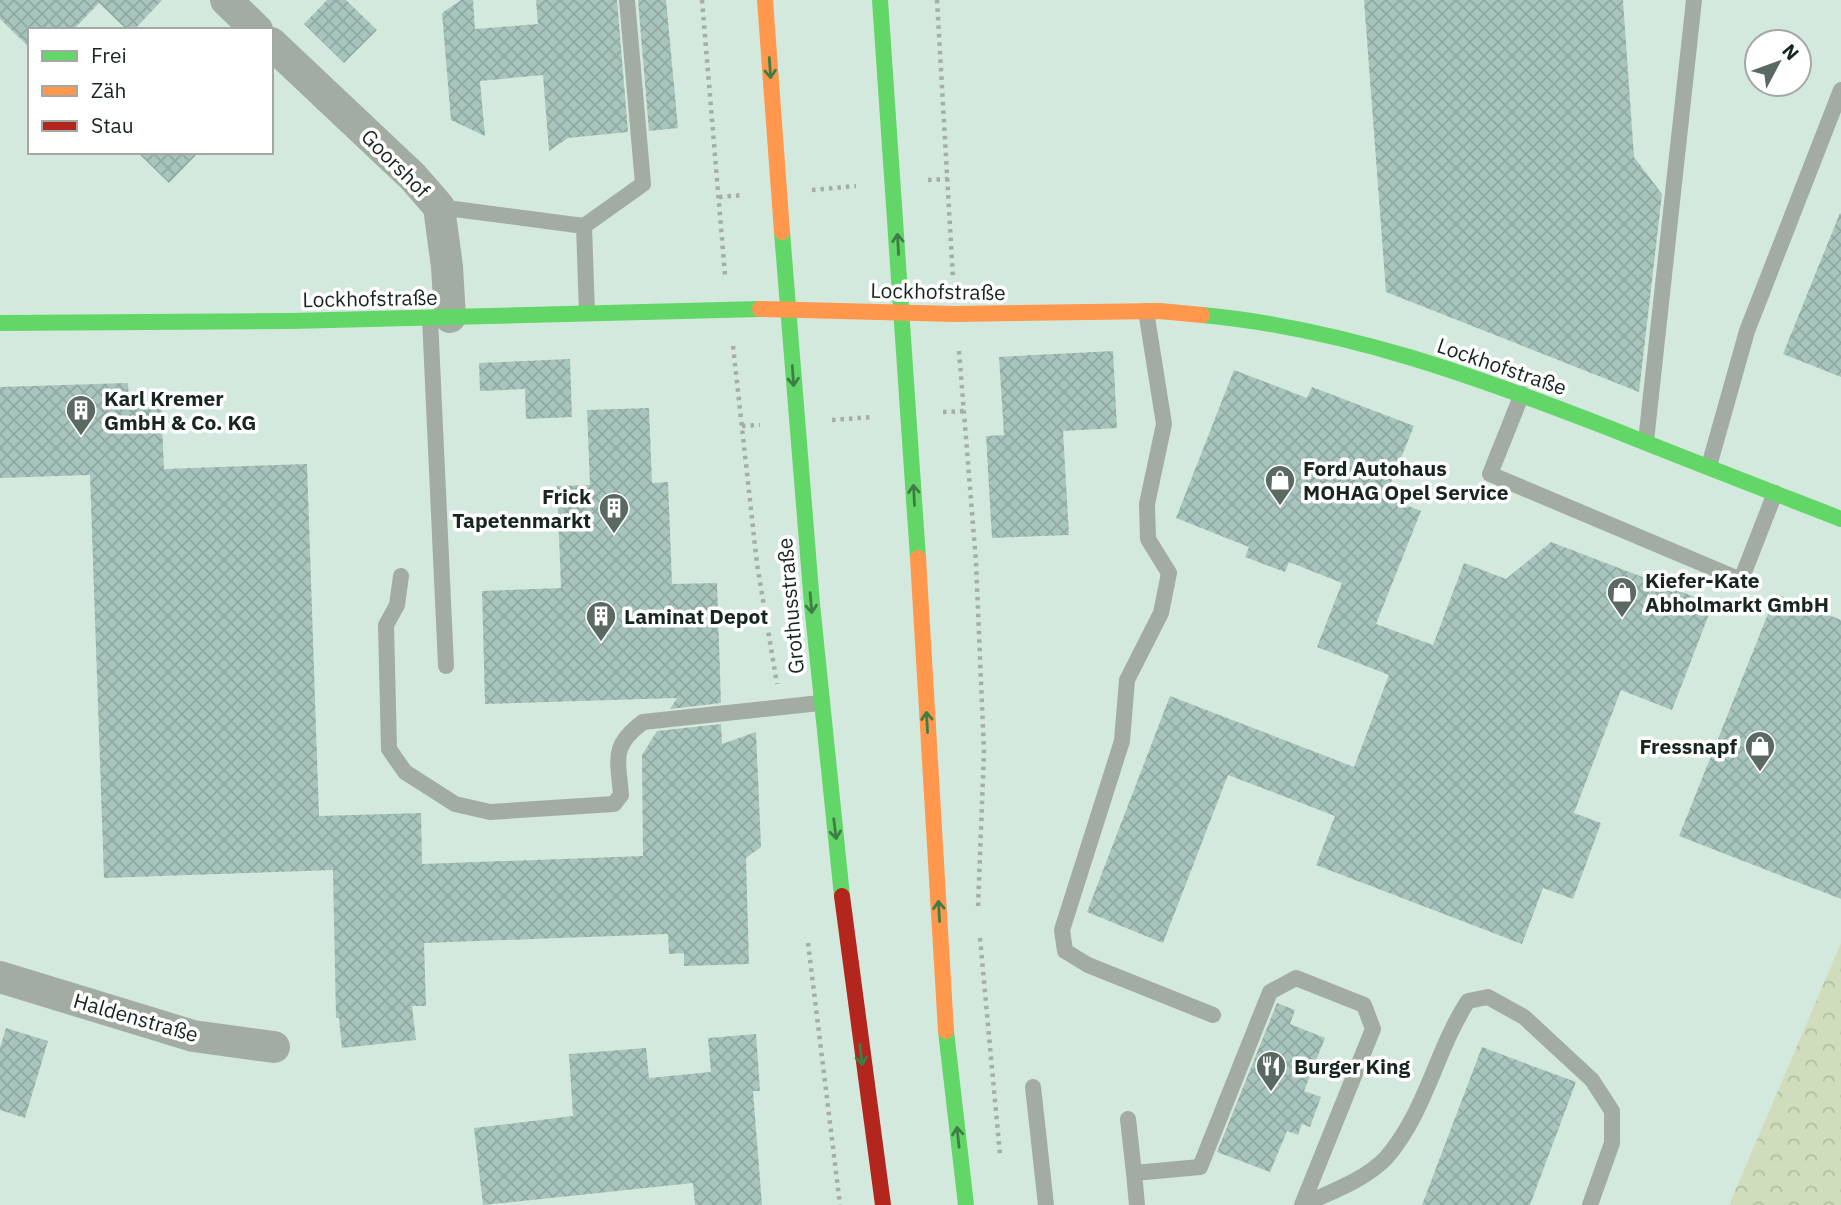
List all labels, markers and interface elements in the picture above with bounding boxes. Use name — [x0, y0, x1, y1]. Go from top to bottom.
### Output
legend — [28, 28, 273, 154]
north arrow — [1743, 28, 1813, 98]
text: N — [1777, 39, 1804, 65]
text: Frei — [91, 41, 127, 69]
one-way arrow — [764, 56, 777, 79]
text: Zäh — [91, 76, 126, 104]
text: Stau — [91, 111, 134, 139]
street label: Goorshof — [356, 123, 437, 204]
one-way arrow — [891, 233, 904, 256]
street label: Lockhofstraße — [870, 276, 1006, 306]
street label: Lockhofstraße — [302, 283, 438, 313]
street label: Lockhofstraße — [1433, 331, 1571, 401]
one-way arrow — [786, 364, 799, 387]
place label: Karl Kremer GmbH & Co. KG — [104, 384, 256, 436]
building icon: Karl Kremer GmbH & Co. KG — [64, 393, 98, 437]
place label: Ford Autohaus MOHAG Opel Service — [1303, 454, 1509, 506]
shop icon: Ford Autohaus MOHAG Opel Service — [1263, 463, 1297, 507]
place label: Frick Tapetenmarkt — [452, 482, 592, 534]
one-way arrow — [907, 484, 920, 507]
building icon: Frick Tapetenmarkt — [597, 491, 631, 535]
street label: Grothusstraße — [770, 537, 810, 675]
place label: Kiefer-Kate Abholmarkt GmbH — [1645, 566, 1829, 618]
shop icon: Kiefer-Kate Abholmarkt GmbH — [1605, 575, 1639, 619]
one-way arrow — [805, 591, 818, 613]
building icon: Laminat Depot — [584, 599, 618, 643]
place label: Laminat Depot — [624, 602, 768, 630]
one-way arrow — [921, 711, 934, 734]
shop icon: Fressnapf — [1743, 729, 1777, 773]
place label: Fressnapf — [1639, 732, 1737, 760]
one-way arrow — [828, 817, 841, 840]
one-way arrow — [932, 899, 945, 922]
street label: Haldenstraße — [70, 986, 202, 1048]
one-way arrow — [855, 1043, 868, 1066]
restaurant icon: Burger King — [1254, 1049, 1288, 1093]
place label: Burger King — [1294, 1052, 1411, 1080]
one-way arrow — [952, 1126, 965, 1149]

